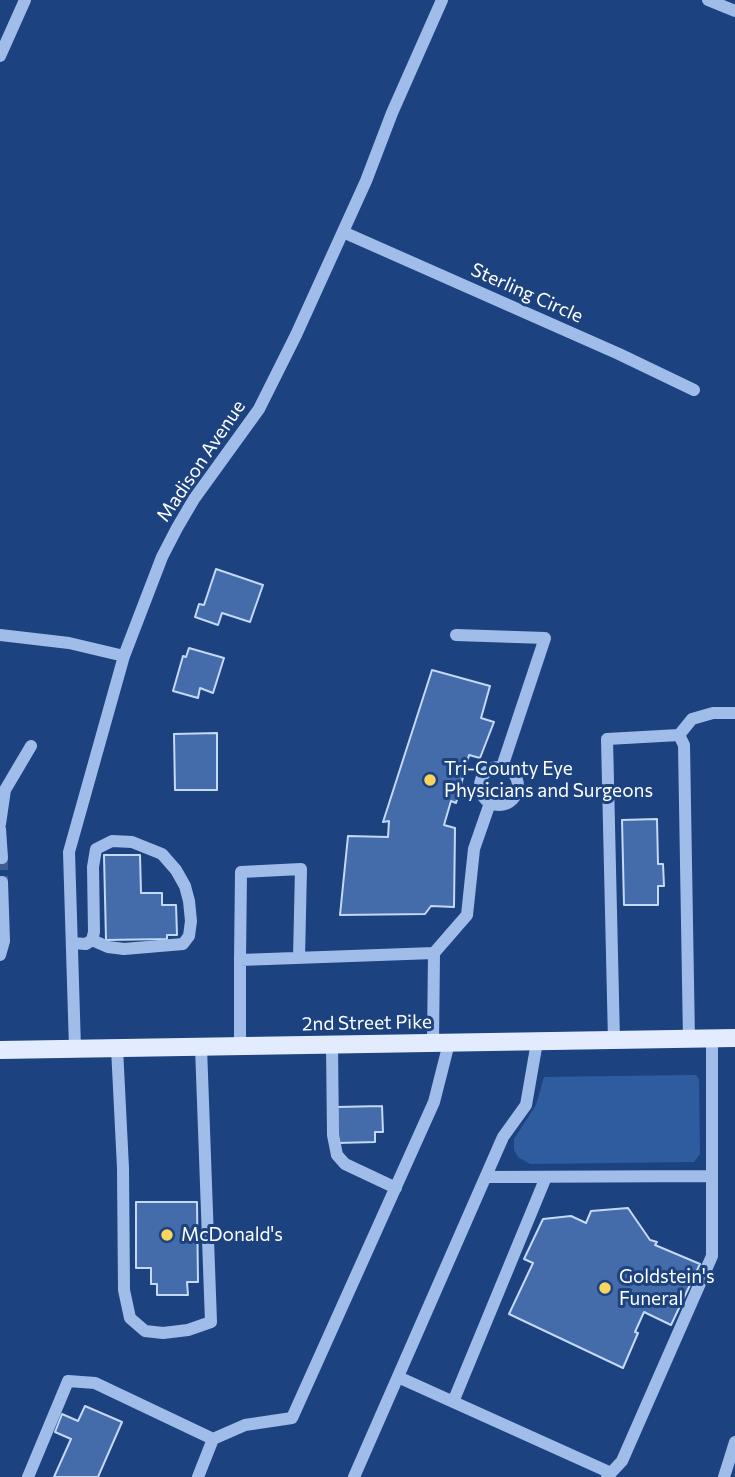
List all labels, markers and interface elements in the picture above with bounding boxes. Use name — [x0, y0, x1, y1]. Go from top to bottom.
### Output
street label: Sterling Circle — [467, 258, 587, 328]
street label: Madison Avenue — [152, 396, 250, 526]
place label: Tri-County Eye Physicians and Surgeons — [444, 758, 653, 802]
marker: Tri-County Eye Physicians and Surgeons — [422, 772, 438, 788]
street label: 2nd Street Pike — [302, 1010, 432, 1036]
place label: McDonald's — [181, 1224, 283, 1246]
marker: McDonald's — [159, 1227, 175, 1243]
place label: Goldstein's Funeral — [619, 1266, 715, 1310]
marker: Goldstein's Funeral — [597, 1280, 613, 1296]

